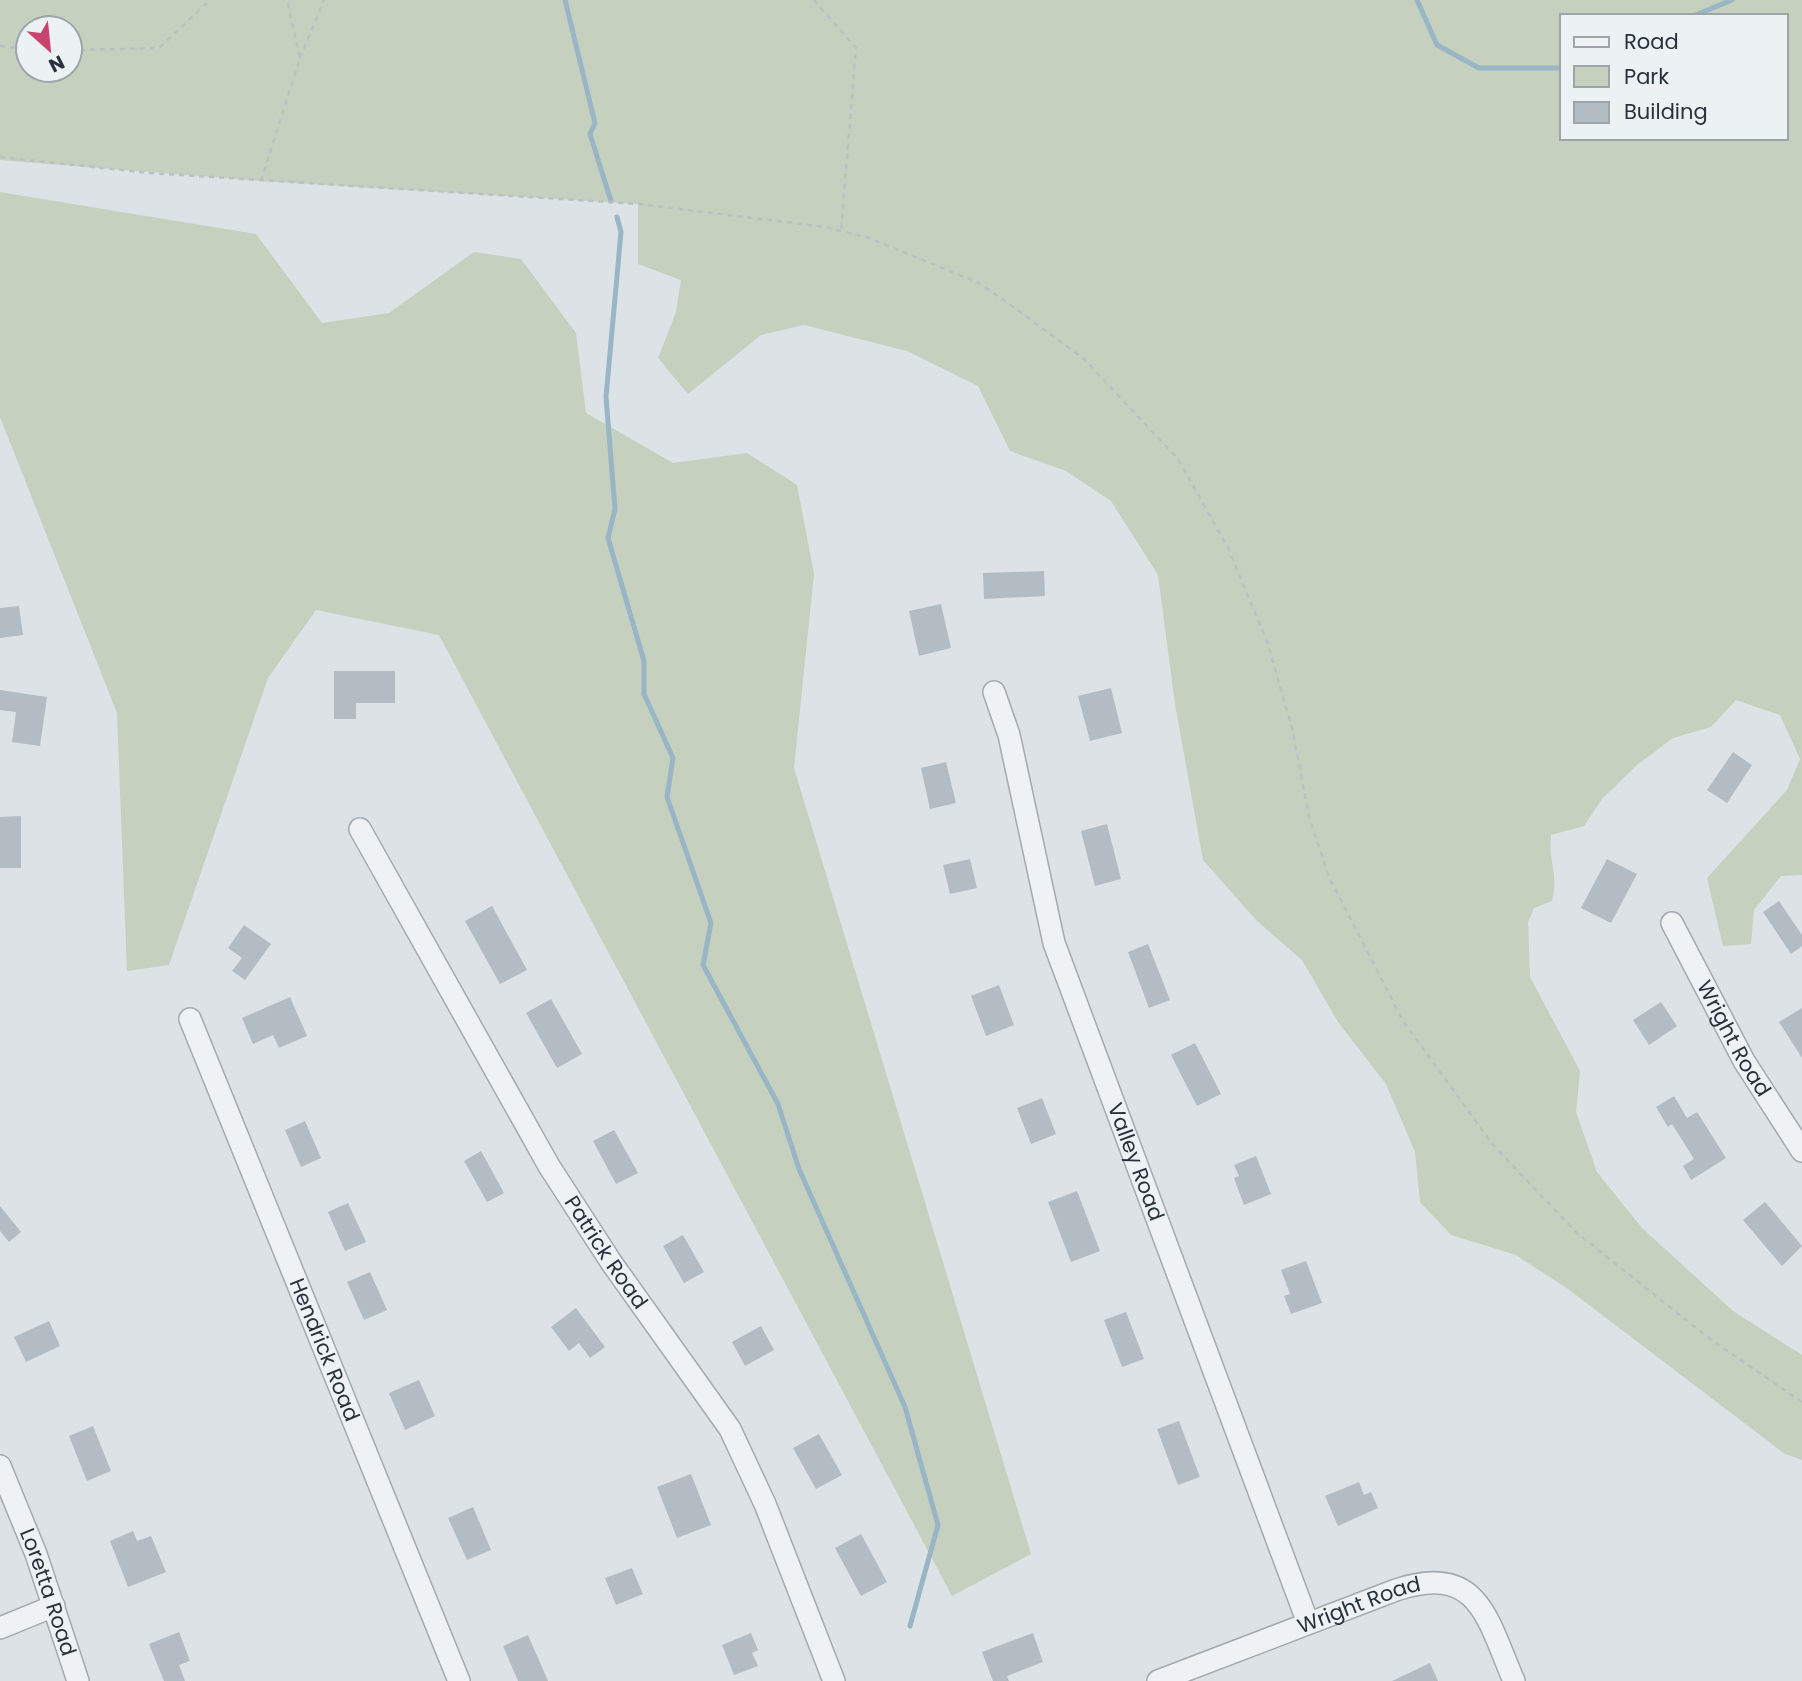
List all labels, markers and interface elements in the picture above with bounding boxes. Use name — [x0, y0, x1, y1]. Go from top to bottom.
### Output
north arrow — [14, 14, 84, 84]
legend — [1560, 14, 1788, 140]
text: Road — [1624, 27, 1679, 56]
text: N — [44, 48, 69, 79]
text: Park — [1624, 62, 1669, 91]
text: Building — [1624, 97, 1708, 126]
street label: Wright Road — [1690, 975, 1778, 1102]
street label: Valley Road — [1101, 1099, 1171, 1225]
street label: Patrick Road — [558, 1190, 655, 1315]
street label: Hendrick Road — [283, 1274, 367, 1425]
street label: Loretta Road — [13, 1524, 84, 1660]
street label: Wright Road — [1293, 1569, 1423, 1640]

